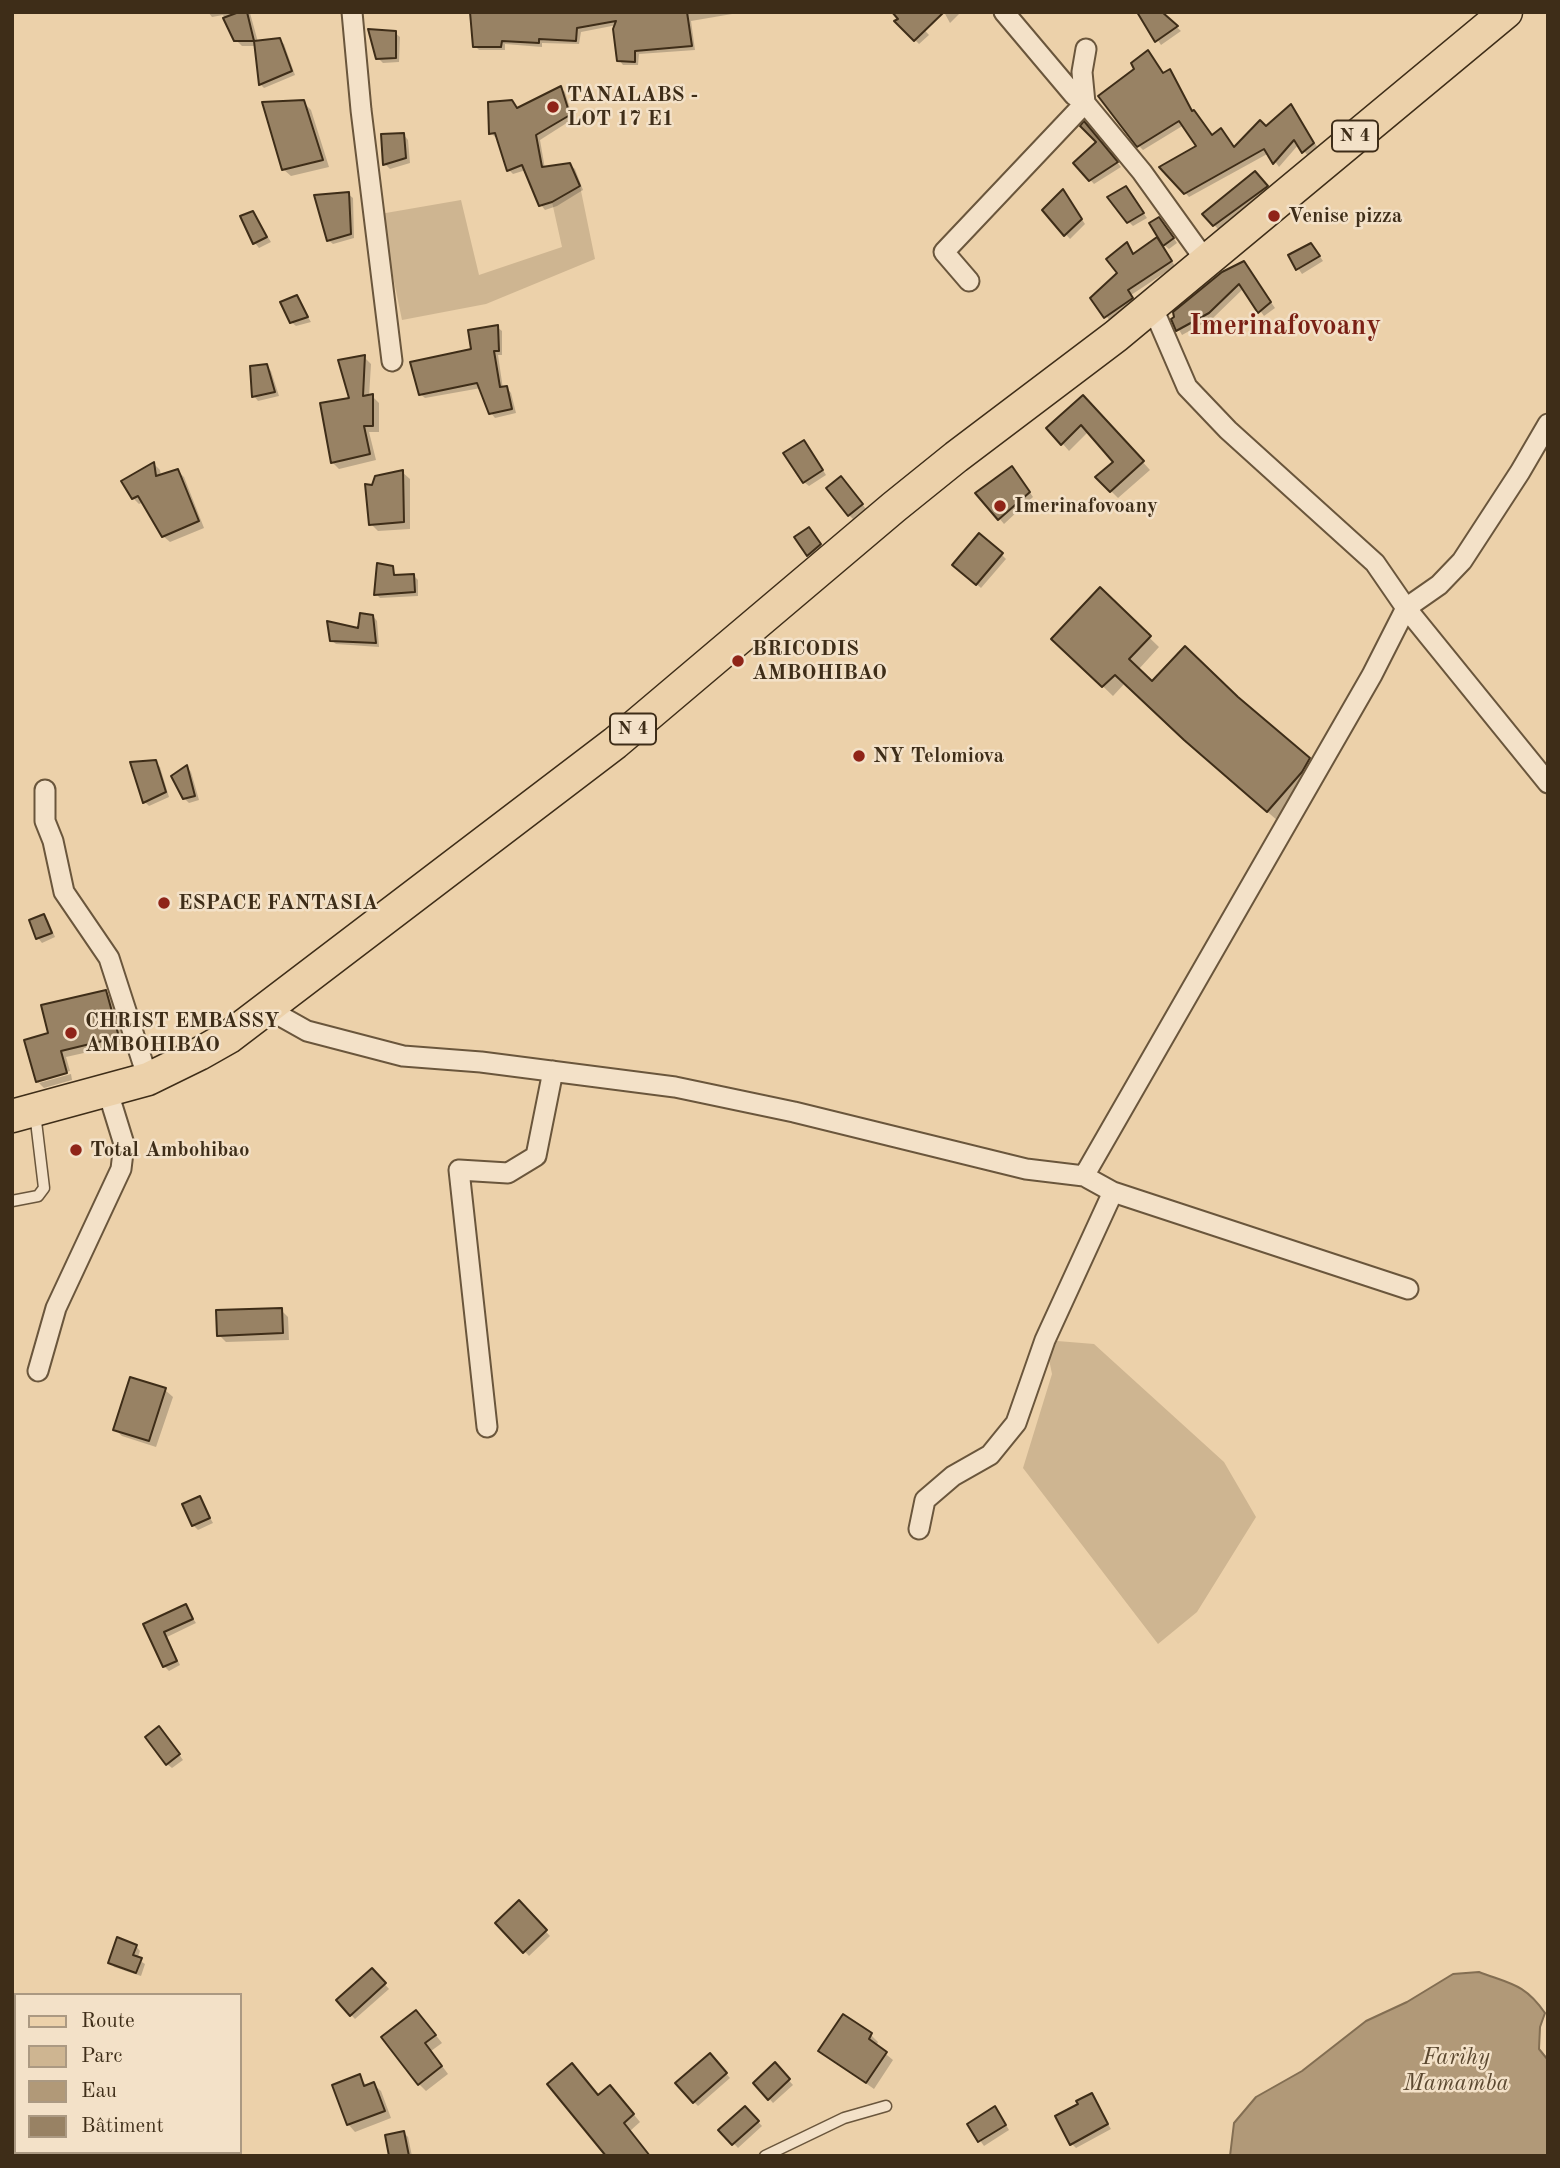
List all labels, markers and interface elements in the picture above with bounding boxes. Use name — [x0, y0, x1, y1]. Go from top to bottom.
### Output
place label: TANALABS - LOT 17 E1 — [567, 82, 698, 132]
marker: TANALABS - LOT 17 E1 — [545, 99, 561, 115]
road number: N 4 — [1332, 120, 1378, 152]
place label: Venise pizza — [1288, 203, 1402, 229]
marker: Venise pizza — [1266, 208, 1282, 224]
district label: Imerinafovoany — [1189, 310, 1381, 344]
place label: Imerinafovoany — [1014, 493, 1158, 519]
marker: Imerinafovoany — [992, 498, 1008, 514]
place label: BRICODIS AMBOHIBAO — [752, 636, 887, 686]
marker: BRICODIS AMBOHIBAO — [730, 653, 746, 669]
road number: N 4 — [610, 714, 656, 744]
place label: NY Telomiova — [873, 743, 1004, 769]
marker: NY Telomiova — [851, 748, 867, 764]
place label: ESPACE FANTASIA — [178, 890, 378, 916]
marker: ESPACE FANTASIA — [156, 895, 172, 911]
place label: CHRIST EMBASSY AMBOHIBAO — [85, 1008, 279, 1058]
marker: CHRIST EMBASSY AMBOHIBAO — [63, 1025, 79, 1041]
place label: Total Ambohibao — [90, 1137, 250, 1163]
marker: Total Ambohibao — [68, 1142, 84, 1158]
legend — [14, 1993, 242, 2154]
text: Route — [81, 2011, 135, 2032]
water label: Farihy Mamamba — [1403, 2044, 1509, 2098]
text: Parc — [81, 2046, 123, 2067]
text: Eau — [81, 2081, 117, 2102]
text: Bâtiment — [81, 2116, 164, 2137]

